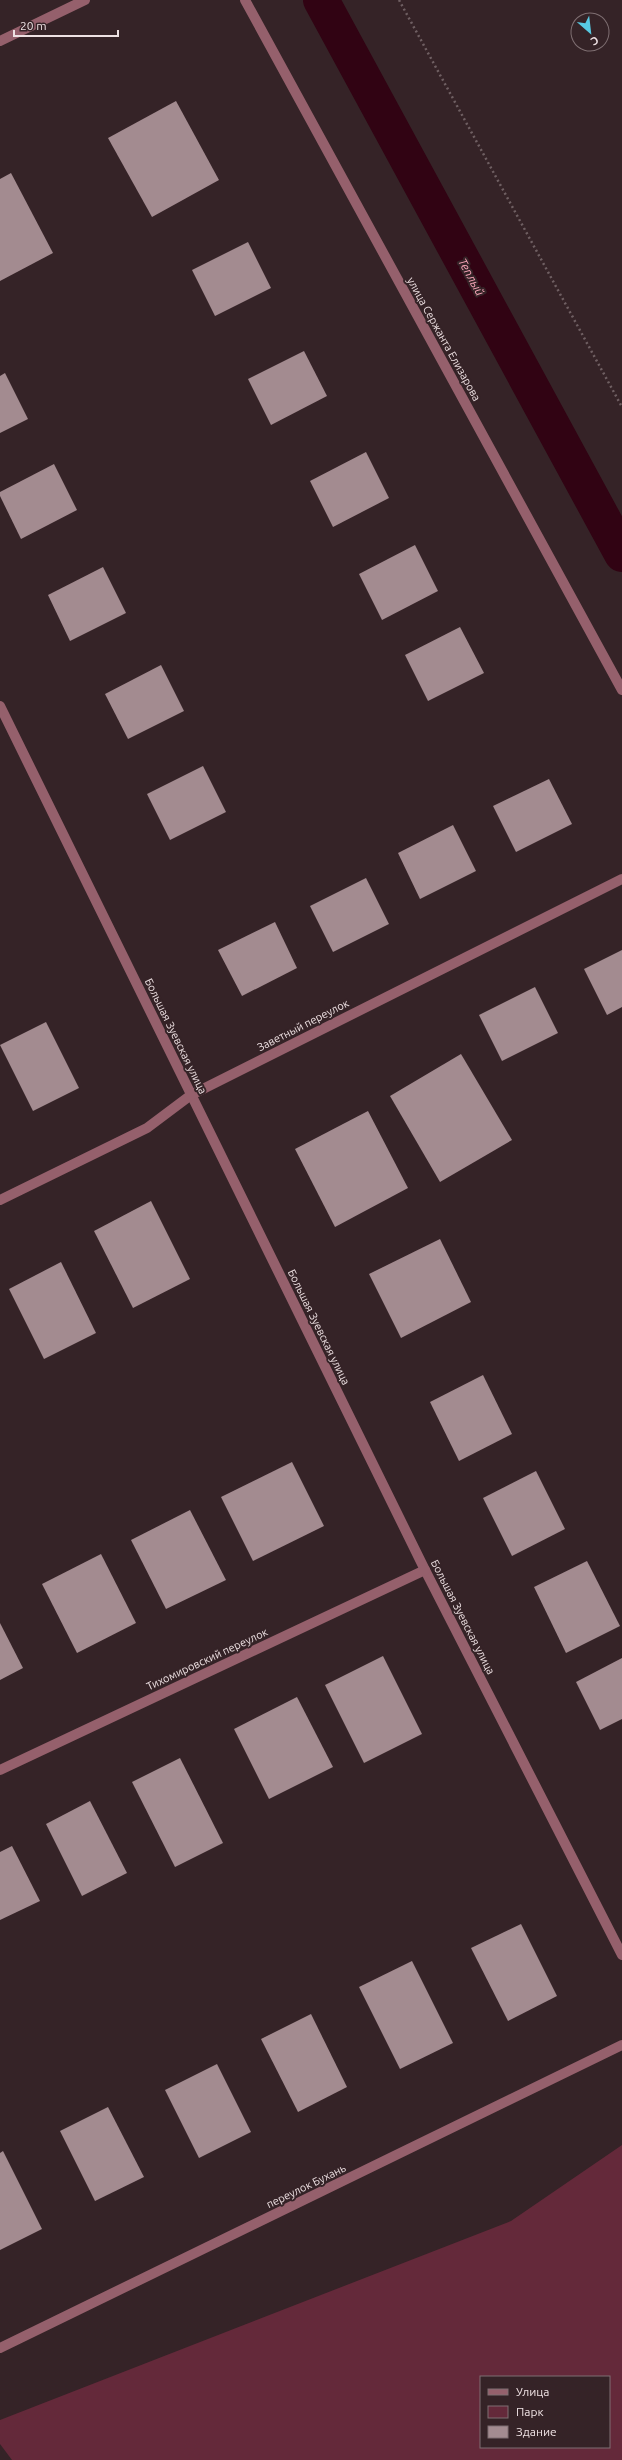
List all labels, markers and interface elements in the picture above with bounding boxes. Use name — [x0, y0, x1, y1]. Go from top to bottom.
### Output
scale bar — [14, 12, 118, 38]
north arrow — [570, 12, 610, 52]
text: 20 m — [20, 19, 47, 32]
text: С — [589, 34, 601, 48]
water label: Теплый — [456, 256, 487, 298]
street label: улица Сержанта Елизарова — [405, 275, 483, 403]
street label: Большая Зуевская улица — [143, 976, 209, 1096]
street label: Заветный переулок — [255, 997, 351, 1053]
street label: Большая Зуевская улица — [286, 1267, 352, 1387]
street label: Большая Зуевская улица — [429, 1558, 497, 1676]
street label: Тихомировский переулок — [145, 1625, 270, 1692]
street label: переулок Бухань — [264, 2161, 348, 2210]
legend — [480, 2376, 610, 2448]
text: Улица — [516, 2385, 549, 2398]
text: Парк — [516, 2405, 544, 2418]
text: Здание — [516, 2425, 557, 2438]

